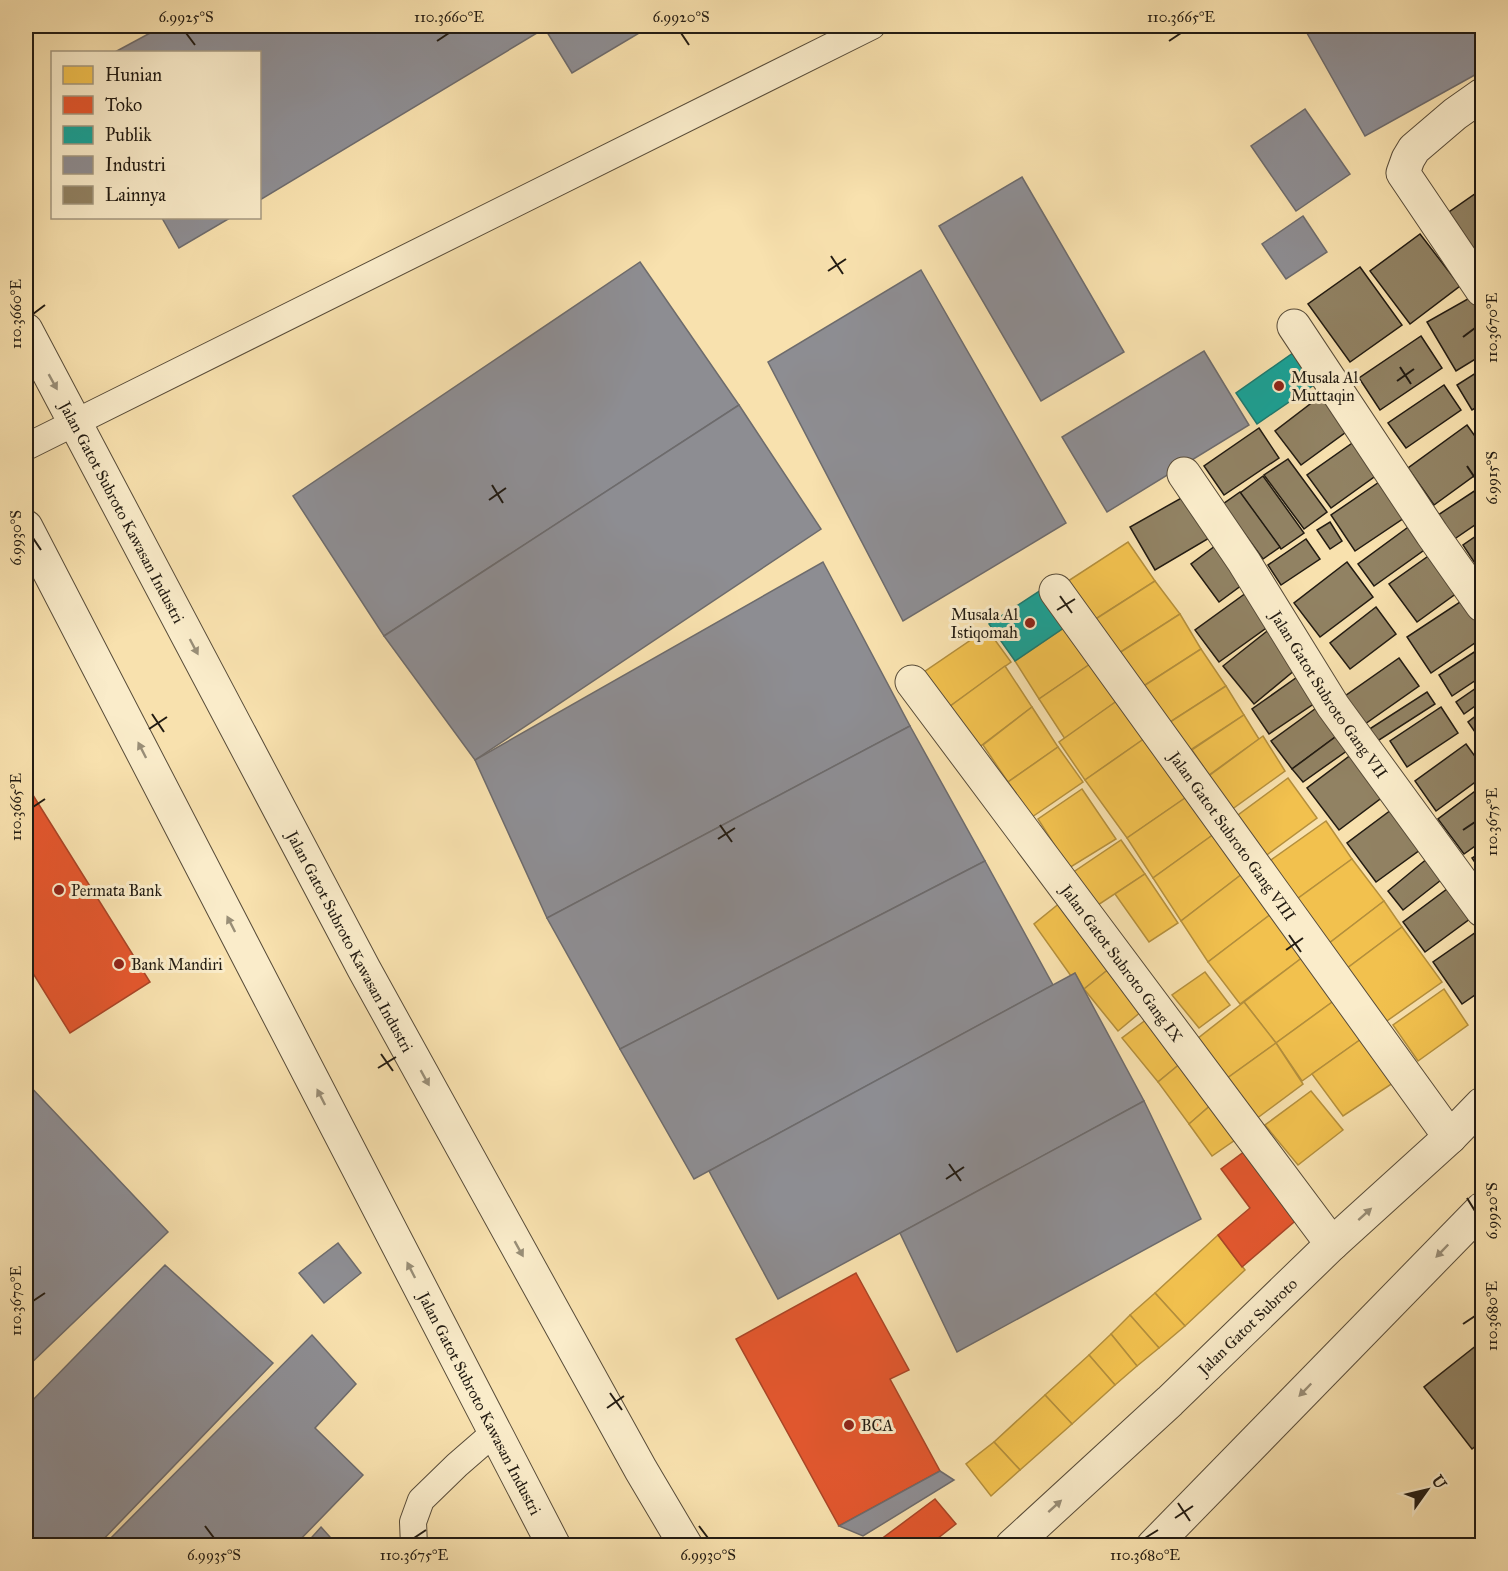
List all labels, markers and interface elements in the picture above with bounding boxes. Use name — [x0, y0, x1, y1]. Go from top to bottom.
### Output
text: 6.9925°S — [158, 8, 214, 26]
text: 110.3660°E — [414, 8, 484, 26]
text: 6.9920°S — [652, 8, 710, 26]
text: 110.3665°E — [1147, 8, 1215, 26]
legend — [51, 51, 261, 219]
text: Hunian — [105, 64, 162, 86]
text: Toko — [105, 94, 142, 116]
text: Publik — [105, 124, 152, 146]
text: Industri — [105, 154, 166, 176]
text: Lainnya — [105, 184, 166, 206]
text: 110.3660°E — [7, 279, 25, 349]
text: 110.3670°E — [1483, 293, 1501, 363]
place label: Musala Al Muttaqin — [1291, 368, 1359, 406]
one-way arrow — [48, 374, 58, 391]
marker: Musala Al Muttaqin — [1272, 379, 1286, 393]
street label: Jalan Gatot Subroto Kawasan Industri — [54, 396, 189, 627]
text: 6.9915°S — [1483, 451, 1501, 505]
text: 6.9930°S — [7, 510, 25, 566]
place label: Musala Al Istiqomah — [951, 605, 1019, 643]
street label: Jalan Gatot Subroto Gang VII — [1265, 606, 1392, 782]
marker: Musala Al Istiqomah — [1023, 616, 1037, 630]
one-way arrow — [189, 639, 199, 656]
one-way arrow — [137, 742, 146, 759]
street label: Jalan Gatot Subroto Gang VIII — [1163, 746, 1300, 925]
text: 110.3665°E — [7, 773, 25, 841]
text: 110.3675°E — [1483, 788, 1501, 856]
street label: Jalan Gatot Subroto Kawasan Industri — [281, 826, 417, 1056]
street label: Jalan Gatot Subroto Gang IX — [1055, 879, 1187, 1046]
place label: Permata Bank — [71, 881, 162, 900]
marker: Permata Bank — [52, 883, 66, 897]
one-way arrow — [226, 915, 236, 932]
place label: Bank Mandiri — [131, 955, 223, 974]
marker: Bank Mandiri — [112, 957, 126, 971]
one-way arrow — [419, 1070, 430, 1086]
one-way arrow — [316, 1088, 326, 1105]
text: 6.9920°S — [1483, 1182, 1501, 1240]
one-way arrow — [1358, 1207, 1373, 1221]
one-way arrow — [514, 1241, 524, 1258]
one-way arrow — [1435, 1243, 1449, 1257]
one-way arrow — [406, 1261, 416, 1278]
text: 110.3670°E — [7, 1266, 25, 1336]
street label: Jalan Gatot Subroto — [1193, 1274, 1301, 1381]
text: 110.3680°E — [1483, 1281, 1501, 1351]
street label: Jalan Gatot Subroto Kawasan Industri — [412, 1287, 545, 1519]
one-way arrow — [1298, 1382, 1312, 1397]
place label: BCA — [861, 1416, 893, 1435]
marker: BCA — [842, 1418, 856, 1432]
north arrow — [1397, 1460, 1457, 1520]
text: U — [1428, 1471, 1451, 1493]
one-way arrow — [1048, 1499, 1063, 1513]
text: 6.9935°S — [187, 1546, 241, 1564]
text: 110.3675°E — [380, 1546, 448, 1564]
text: 6.9930°S — [680, 1546, 736, 1564]
text: 110.3680°E — [1110, 1546, 1180, 1564]

